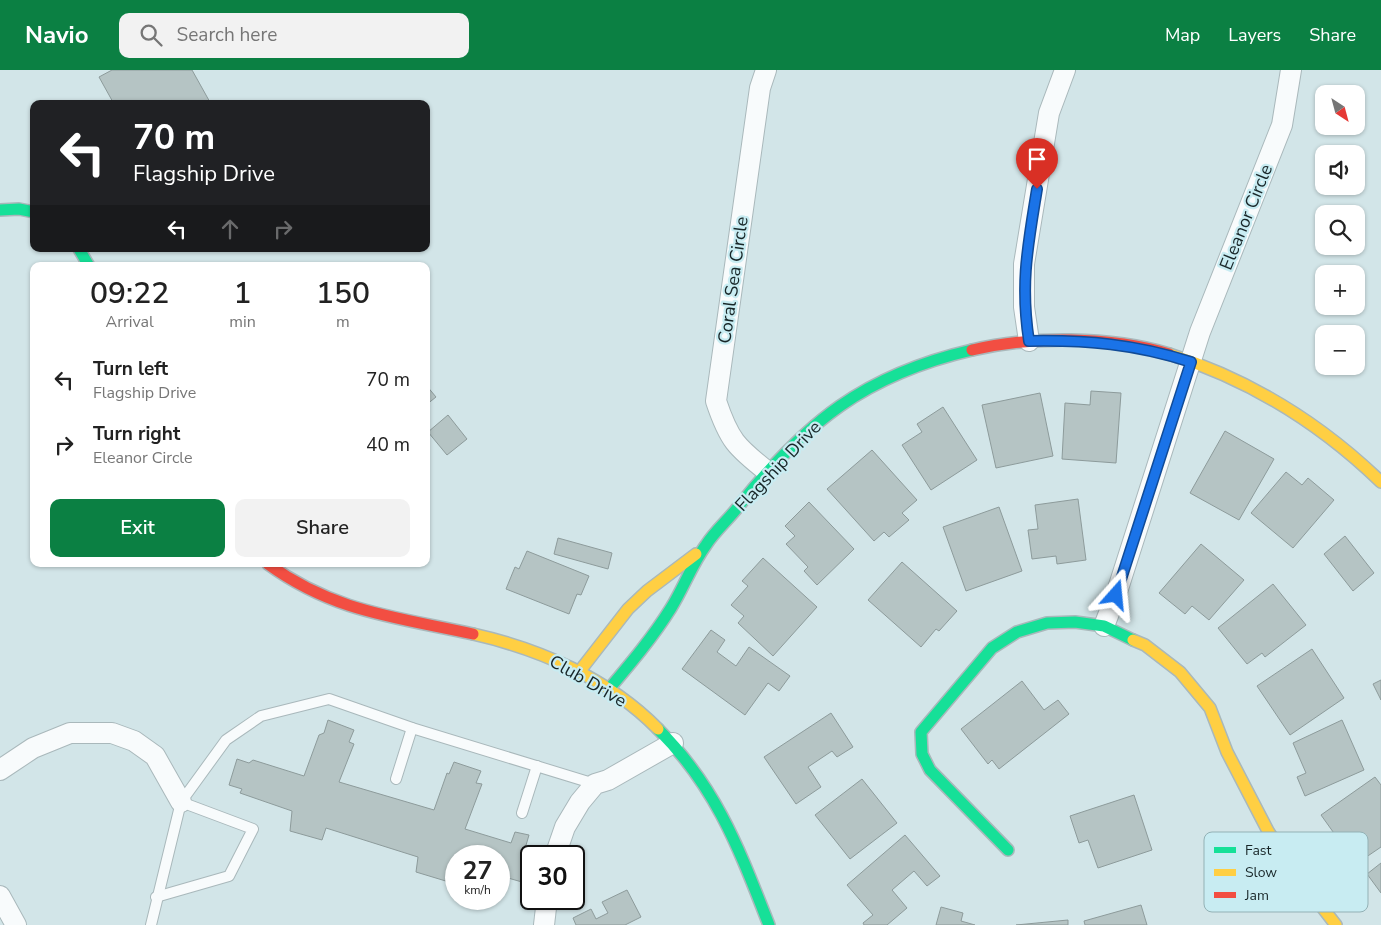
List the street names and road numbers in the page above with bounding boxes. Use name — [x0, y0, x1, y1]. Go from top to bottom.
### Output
street label: Eleanor Circle — [1214, 161, 1278, 273]
street label: Coral Sea Circle — [712, 215, 754, 345]
street label: Flagship Drive — [730, 415, 826, 517]
street label: Club Drive — [545, 649, 631, 713]

